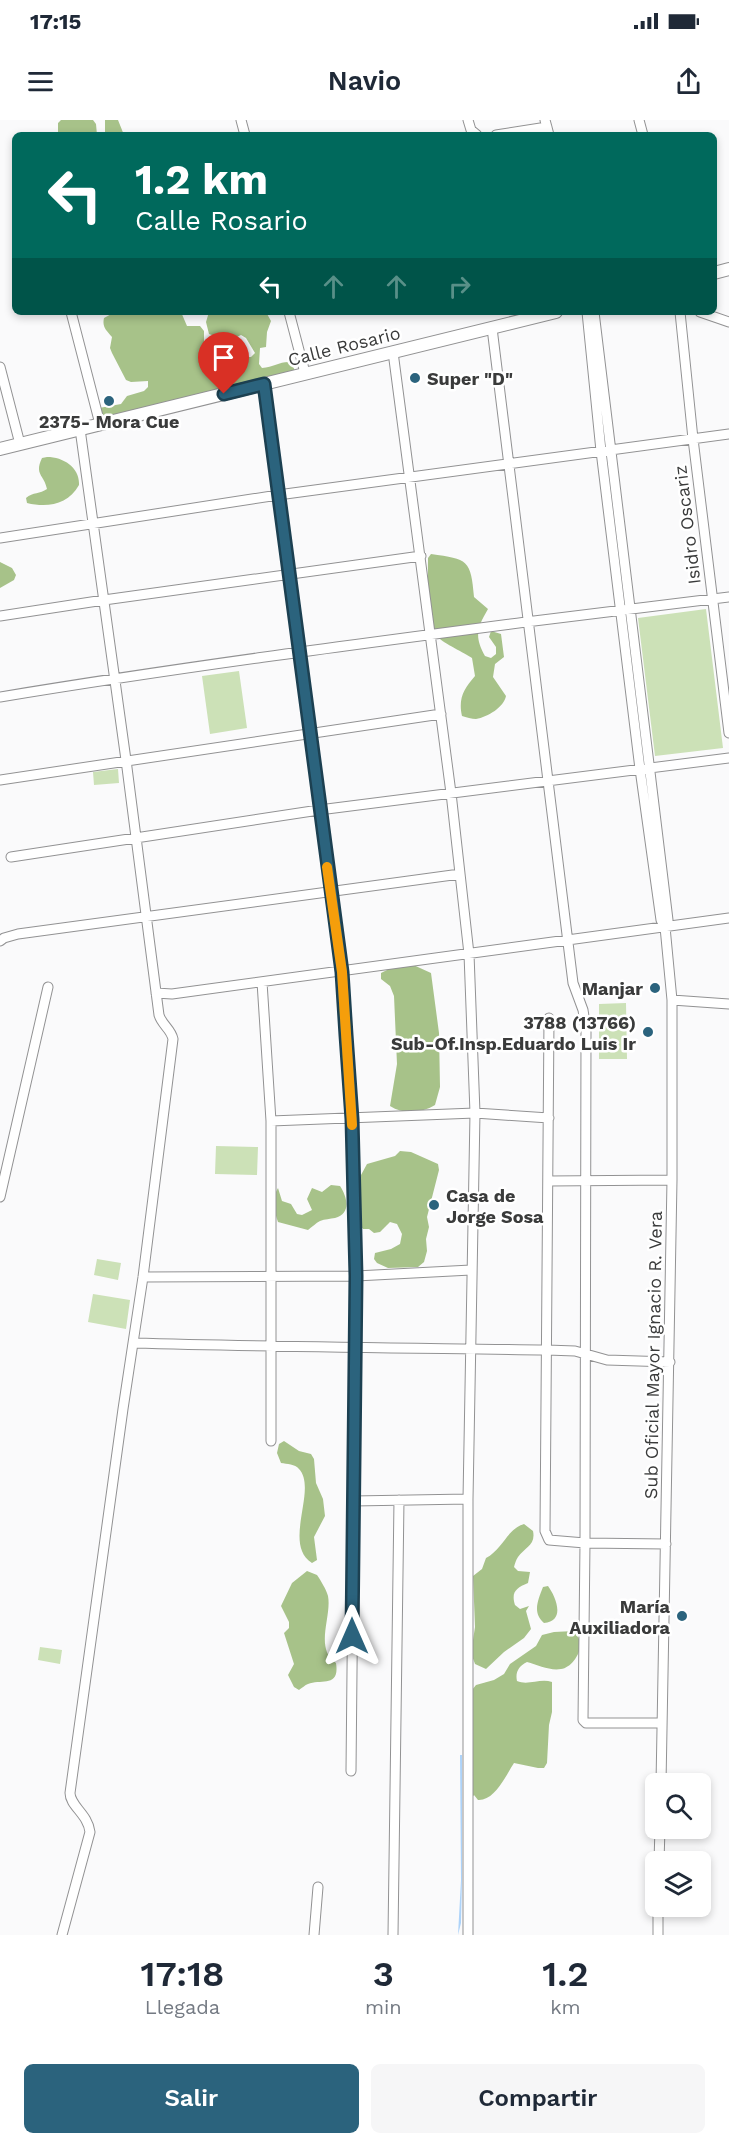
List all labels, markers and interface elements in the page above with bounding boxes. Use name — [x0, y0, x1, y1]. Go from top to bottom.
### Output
text: 17:15 — [30, 9, 81, 34]
icon: menu — [24, 65, 57, 98]
text: Navio — [328, 65, 401, 97]
icon: share — [672, 65, 705, 98]
text: 1.2 km — [135, 155, 268, 204]
icon: left — [36, 156, 114, 234]
text: Calle Rosario — [135, 205, 308, 237]
icon: left — [254, 270, 287, 303]
icon: ahead — [317, 270, 350, 303]
icon: ahead — [380, 270, 413, 303]
icon: right — [443, 270, 476, 303]
street label: Calle Rosario — [286, 322, 402, 370]
pin — [198, 332, 249, 394]
icon: arrive — [207, 341, 240, 374]
place label: Super "D" — [427, 368, 513, 389]
marker: Super "D" — [408, 371, 422, 385]
marker: 2375- Mora Cue — [102, 394, 116, 408]
place label: 2375- Mora Cue — [39, 411, 179, 432]
street label: Isidro Oscariz — [669, 464, 705, 586]
place label: Manjar — [582, 978, 643, 999]
marker: Manjar — [648, 981, 662, 995]
place label: 3788 (13766) Sub-Of.Insp.Eduardo Luis Ir — [391, 1012, 636, 1054]
marker: 3788 (13766) Sub-Of.Insp.Eduardo Luis Ir — [641, 1025, 655, 1039]
place label: Casa de Jorge Sosa — [446, 1185, 544, 1227]
marker: Casa de Jorge Sosa — [427, 1198, 441, 1212]
street label: Sub Oficial Mayor Ignacio R. Vera — [640, 1211, 666, 1499]
place label: María Auxiliadora — [569, 1596, 671, 1638]
position arrow — [320, 1604, 384, 1668]
marker: María Auxiliadora — [675, 1609, 689, 1623]
map controls — [645, 1773, 711, 1917]
button: search — [645, 1773, 711, 1839]
button: layers — [645, 1851, 711, 1917]
text: 17:18 — [140, 1953, 225, 1995]
text: 3 — [373, 1953, 394, 1995]
text: 1.2 — [542, 1953, 589, 1995]
text: Llegada — [145, 1995, 220, 2019]
text: min — [365, 1995, 402, 2019]
text: km — [550, 1995, 581, 2019]
button: Salir — [24, 2064, 359, 2133]
button: Compartir — [371, 2064, 705, 2133]

